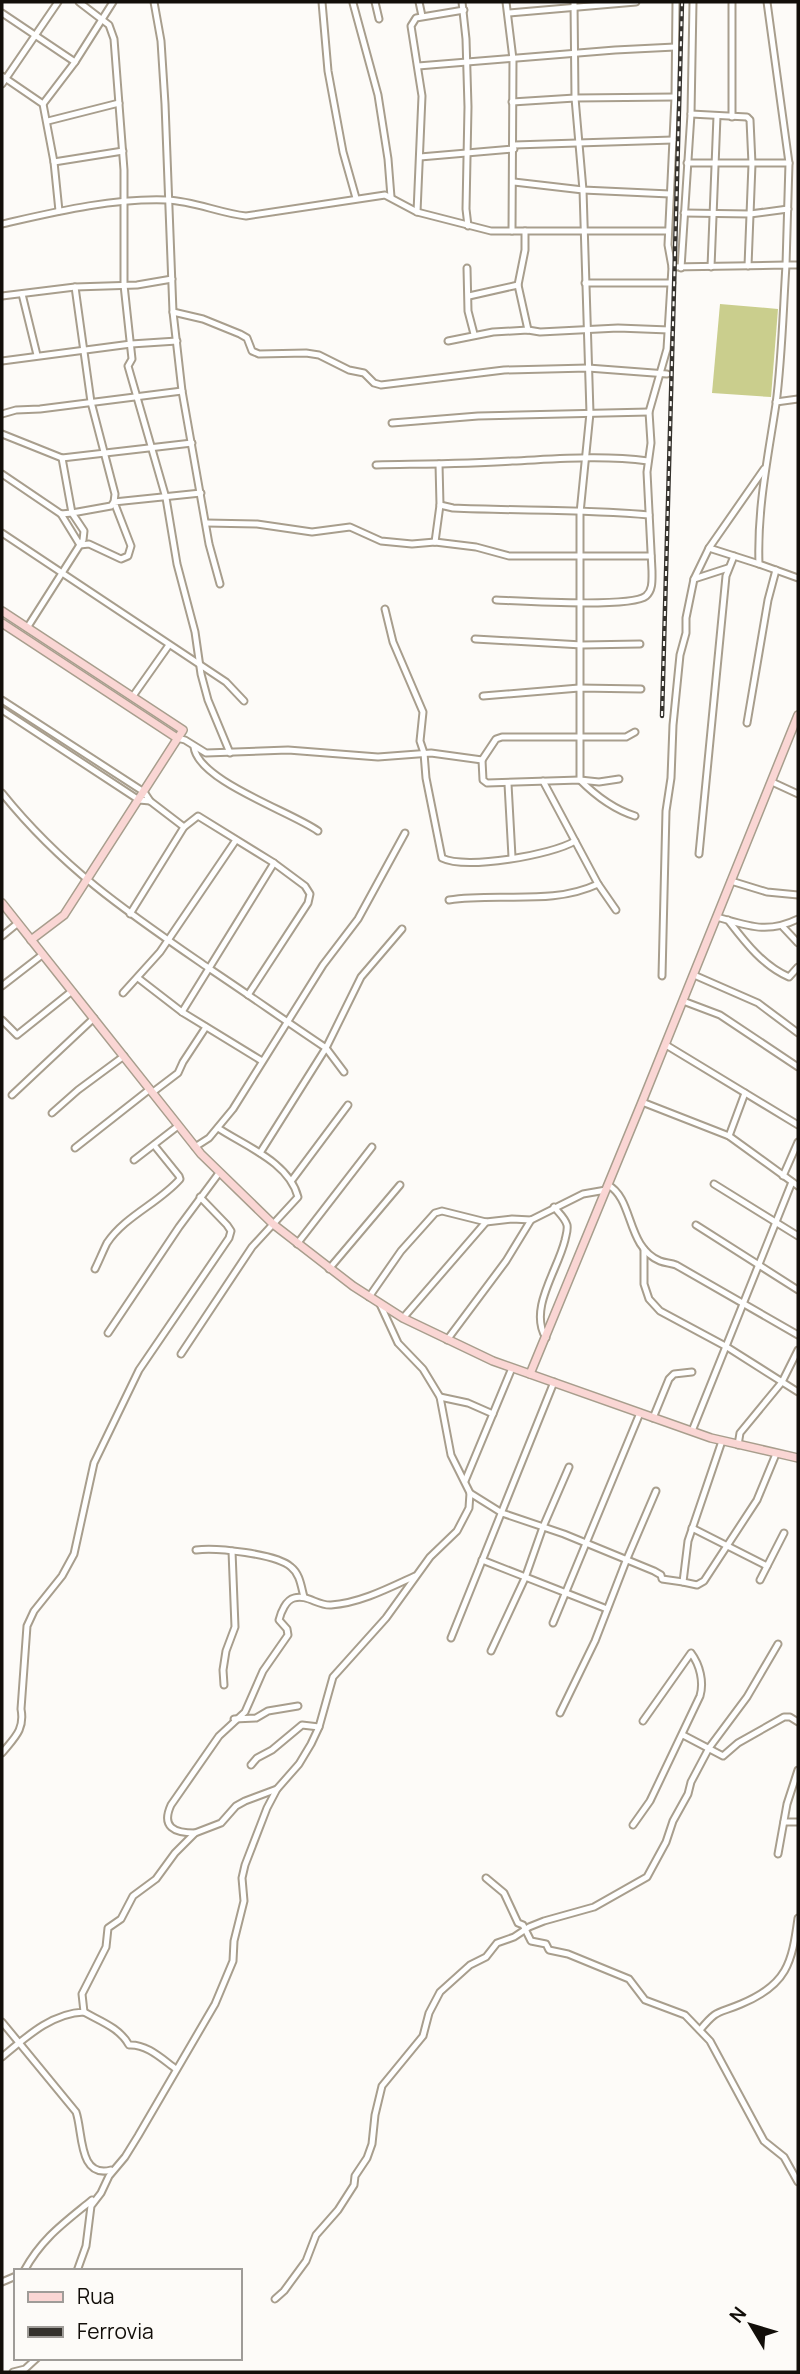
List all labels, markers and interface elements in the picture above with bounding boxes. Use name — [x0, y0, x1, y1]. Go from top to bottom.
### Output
legend — [14, 2269, 242, 2360]
text: Rua — [77, 2282, 114, 2310]
north arrow — [716, 2290, 786, 2360]
text: N — [723, 2301, 752, 2328]
text: Ferrovia — [77, 2317, 154, 2345]

